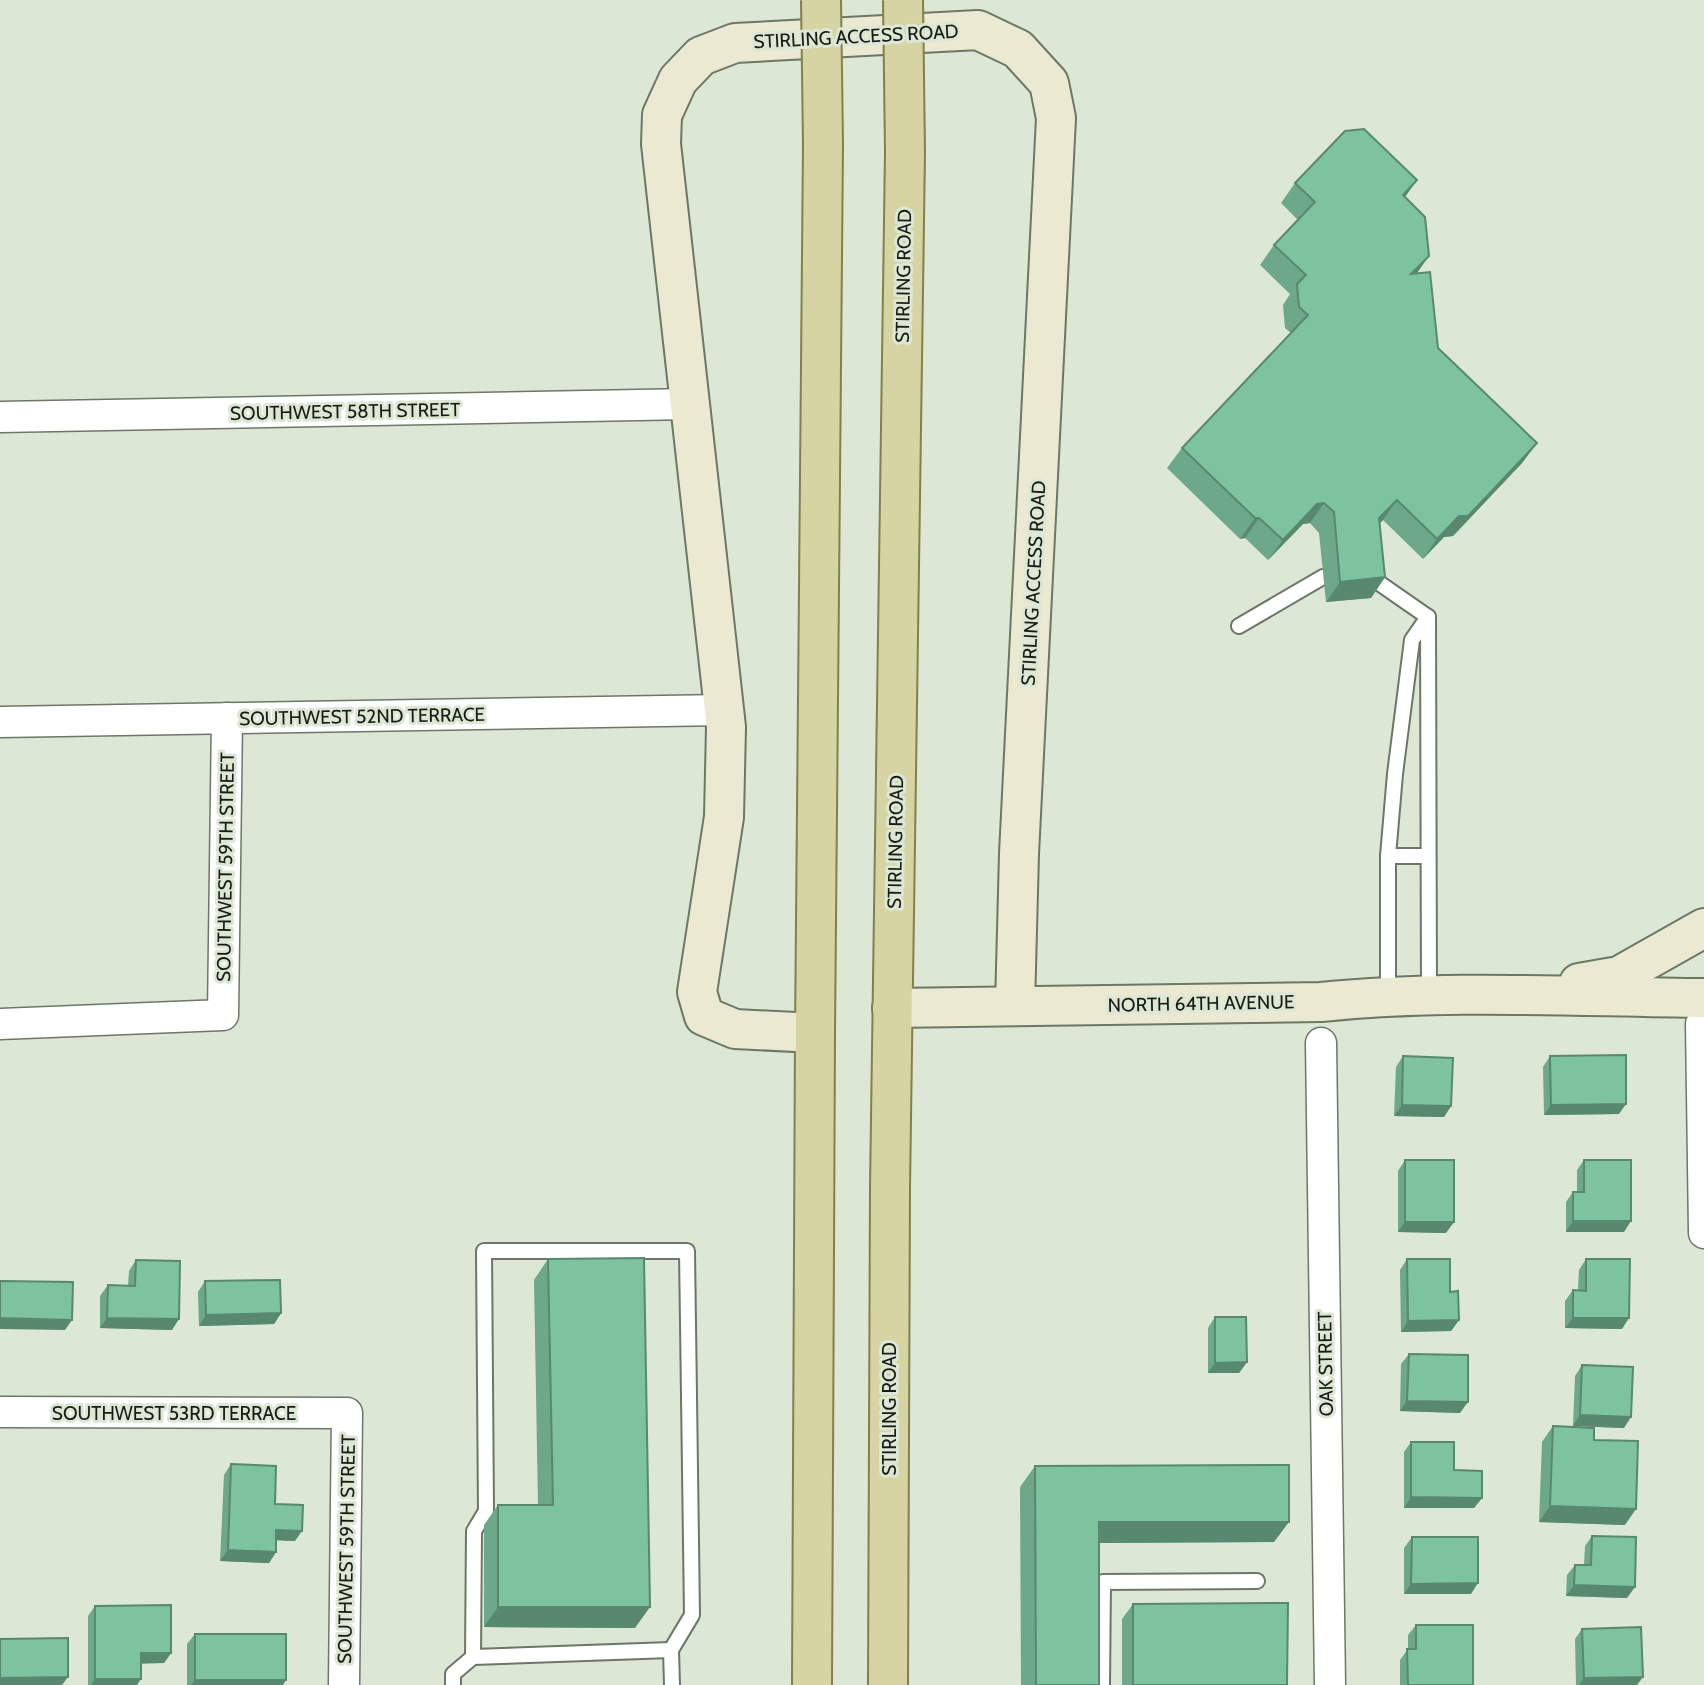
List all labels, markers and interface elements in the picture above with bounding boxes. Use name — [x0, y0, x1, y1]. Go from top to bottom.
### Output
street label: STIRLING ACCESS ROAD — [753, 20, 959, 53]
street label: STIRLING ROAD — [891, 209, 916, 343]
street label: SOUTHWEST 58TH STREET — [230, 398, 460, 425]
street label: STIRLING ACCESS ROAD — [1017, 480, 1050, 686]
street label: SOUTHWEST 52ND TERRACE — [239, 703, 485, 730]
street label: SOUTHWEST 59TH STREET — [212, 752, 239, 982]
street label: STIRLING ROAD — [883, 775, 908, 909]
street label: NORTH 64TH AVENUE — [1107, 990, 1295, 1017]
street label: OAK STREET — [1313, 1311, 1338, 1417]
street label: STIRLING ROAD — [878, 1342, 901, 1476]
street label: SOUTHWEST 53RD TERRACE — [52, 1402, 296, 1425]
street label: SOUTHWEST 59TH STREET — [333, 1434, 360, 1664]

